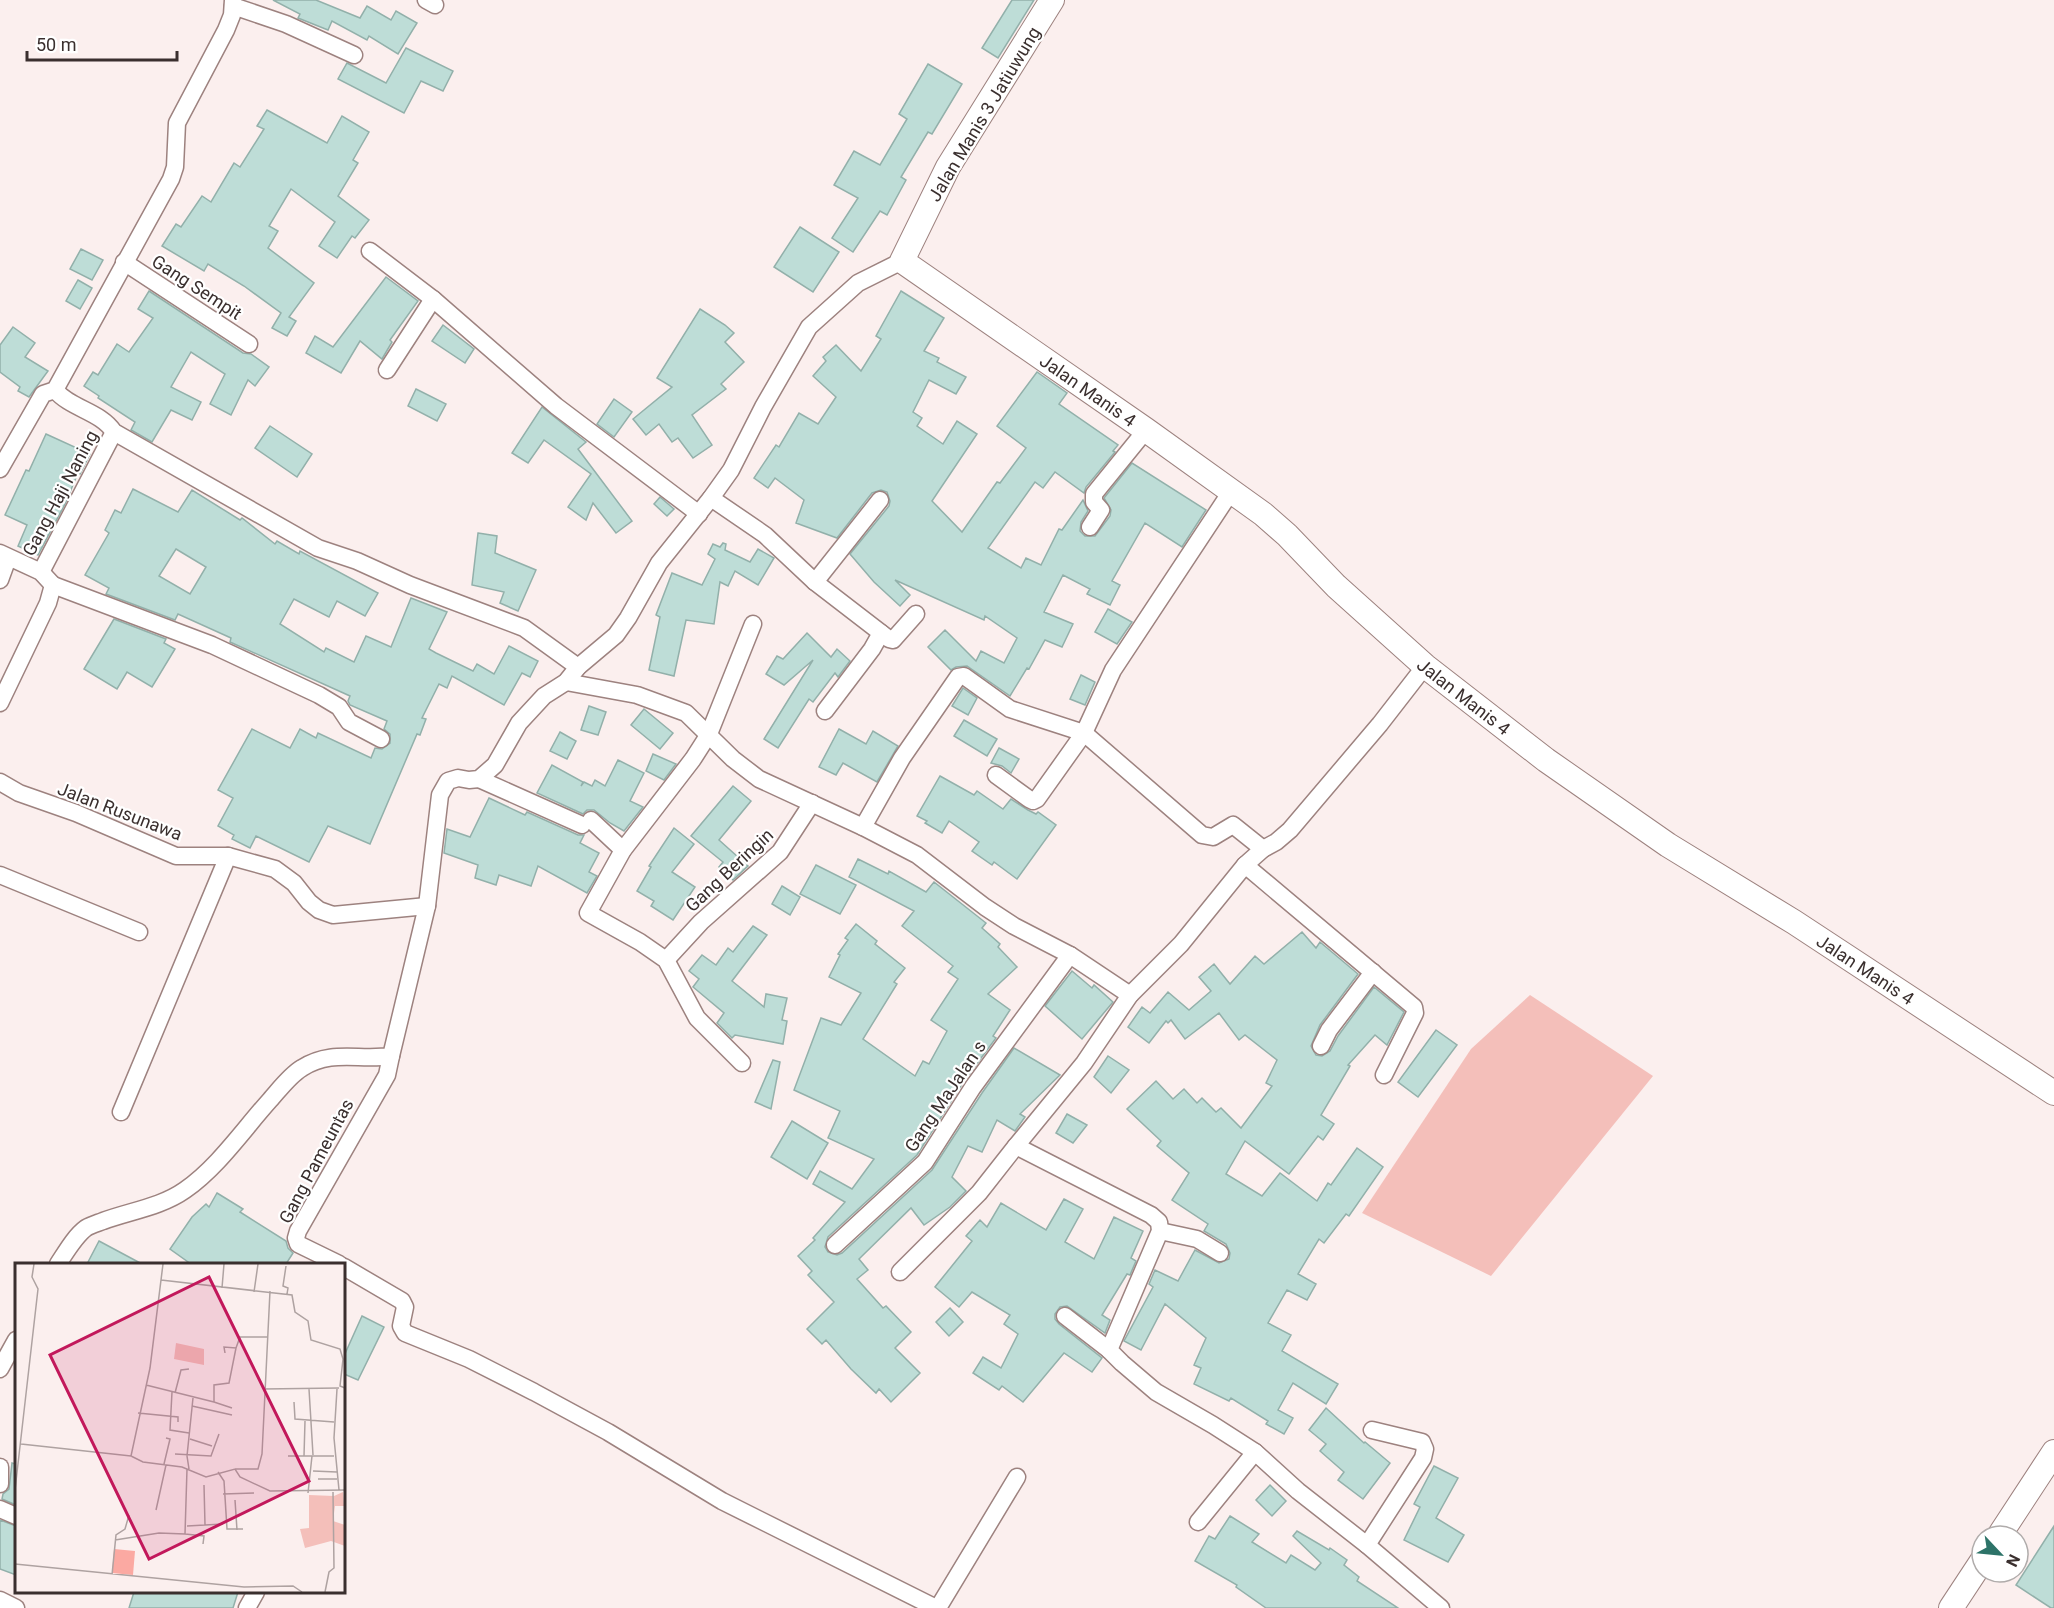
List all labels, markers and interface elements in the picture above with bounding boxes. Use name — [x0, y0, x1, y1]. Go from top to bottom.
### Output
street label: Jalan Manis 3 Jatiuwung — [924, 23, 1044, 205]
scale bar — [27, 24, 177, 62]
text: 50 m — [36, 34, 76, 55]
street label: Gang Sempit — [148, 250, 246, 324]
street label: Jalan Manis 4 — [1036, 349, 1140, 431]
street label: Gang Haji Naning — [18, 427, 102, 559]
street label: Jalan Manis 4 — [1413, 654, 1515, 739]
street label: Jalan Rusunawa — [55, 778, 185, 844]
street label: Gang Beringin — [681, 824, 777, 916]
street label: Jalan Manis 4 — [1813, 930, 1918, 1009]
street label: Gang MaJalan s — [900, 1036, 990, 1156]
street label: Gang Pameuntas — [274, 1095, 358, 1227]
inset map — [15, 1263, 345, 1593]
north arrow — [1970, 1524, 2030, 1584]
text: N — [2002, 1551, 2024, 1570]

